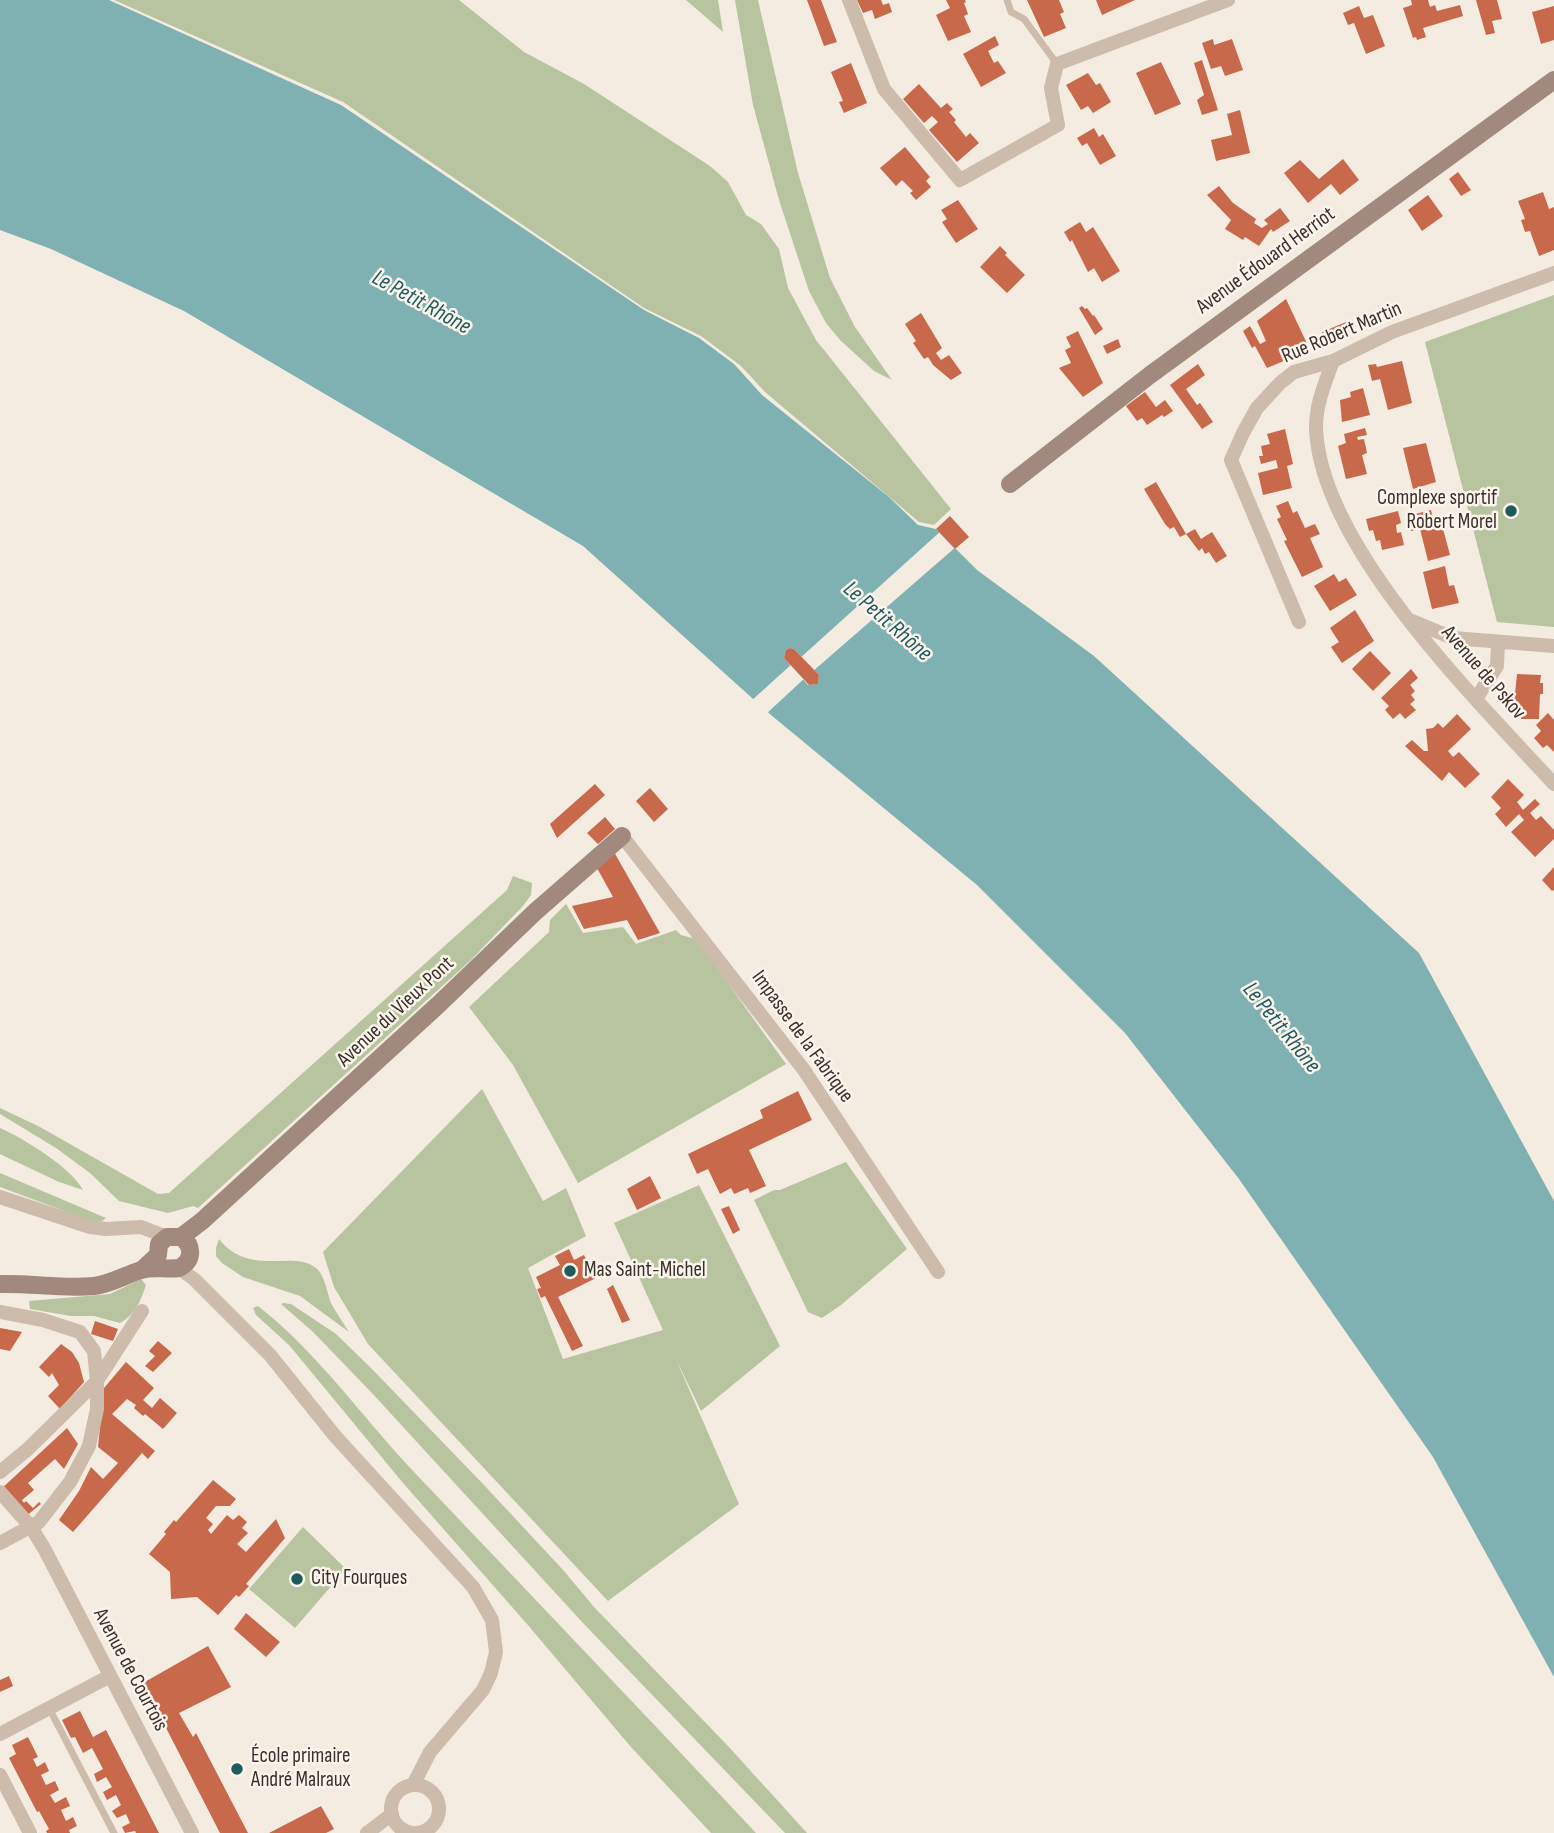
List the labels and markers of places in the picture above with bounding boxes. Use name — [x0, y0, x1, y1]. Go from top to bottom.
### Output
place label: Complexe sportif Robert Morel — [1377, 486, 1497, 536]
marker: Complexe sportif Robert Morel — [1503, 503, 1519, 519]
place label: Mas Saint-Michel — [584, 1258, 706, 1284]
marker: Mas Saint-Michel — [562, 1263, 578, 1279]
place label: City Fourques — [311, 1566, 407, 1592]
marker: City Fourques — [289, 1571, 305, 1587]
place label: École primaire André Malraux — [251, 1744, 350, 1794]
marker: École primaire André Malraux — [229, 1761, 245, 1777]

